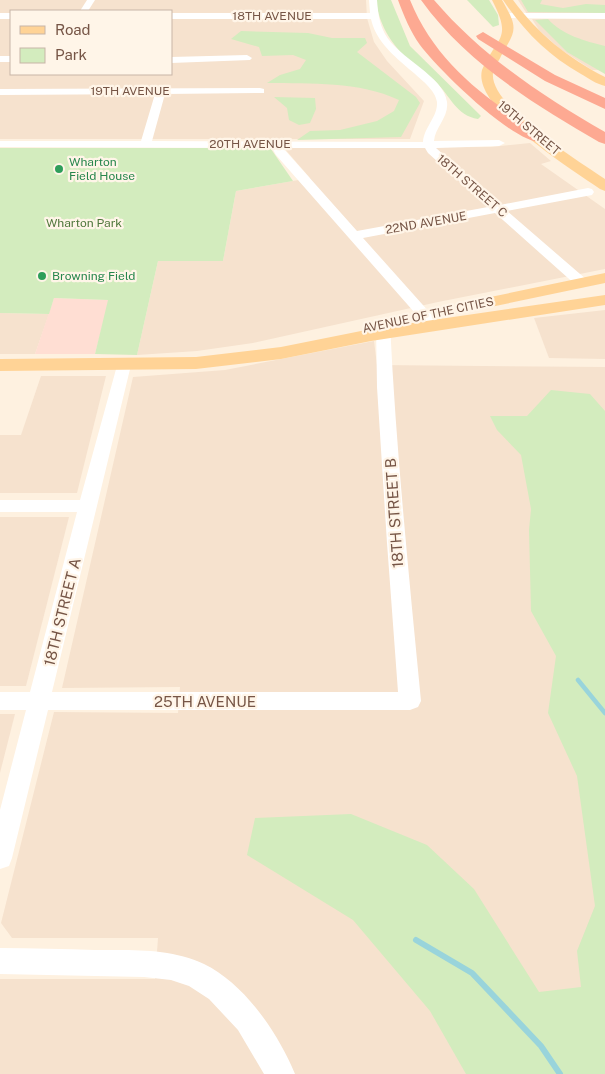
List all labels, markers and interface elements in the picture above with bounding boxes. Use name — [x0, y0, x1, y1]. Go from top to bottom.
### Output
street label: 18TH AVENUE — [232, 9, 312, 23]
legend — [10, 10, 172, 75]
text: Road — [55, 21, 91, 38]
text: Park — [55, 46, 87, 63]
street label: 19TH AVENUE — [90, 84, 170, 98]
street label: 19TH STREET — [495, 98, 563, 158]
street label: 20TH AVENUE — [209, 137, 291, 151]
street label: 18TH STREET C — [434, 152, 510, 220]
place label: Wharton Field House — [69, 155, 135, 183]
marker: Wharton Field House — [53, 163, 65, 175]
street label: 22ND AVENUE — [384, 209, 468, 237]
park label: Wharton Park — [46, 216, 122, 230]
place label: Browning Field — [52, 269, 135, 283]
marker: Browning Field — [36, 270, 48, 282]
street label: AVENUE OF THE CITIES — [361, 294, 495, 336]
street label: 18TH STREET B — [382, 457, 406, 569]
street label: 18TH STREET A — [40, 556, 84, 668]
street label: 25TH AVENUE — [154, 693, 256, 710]

